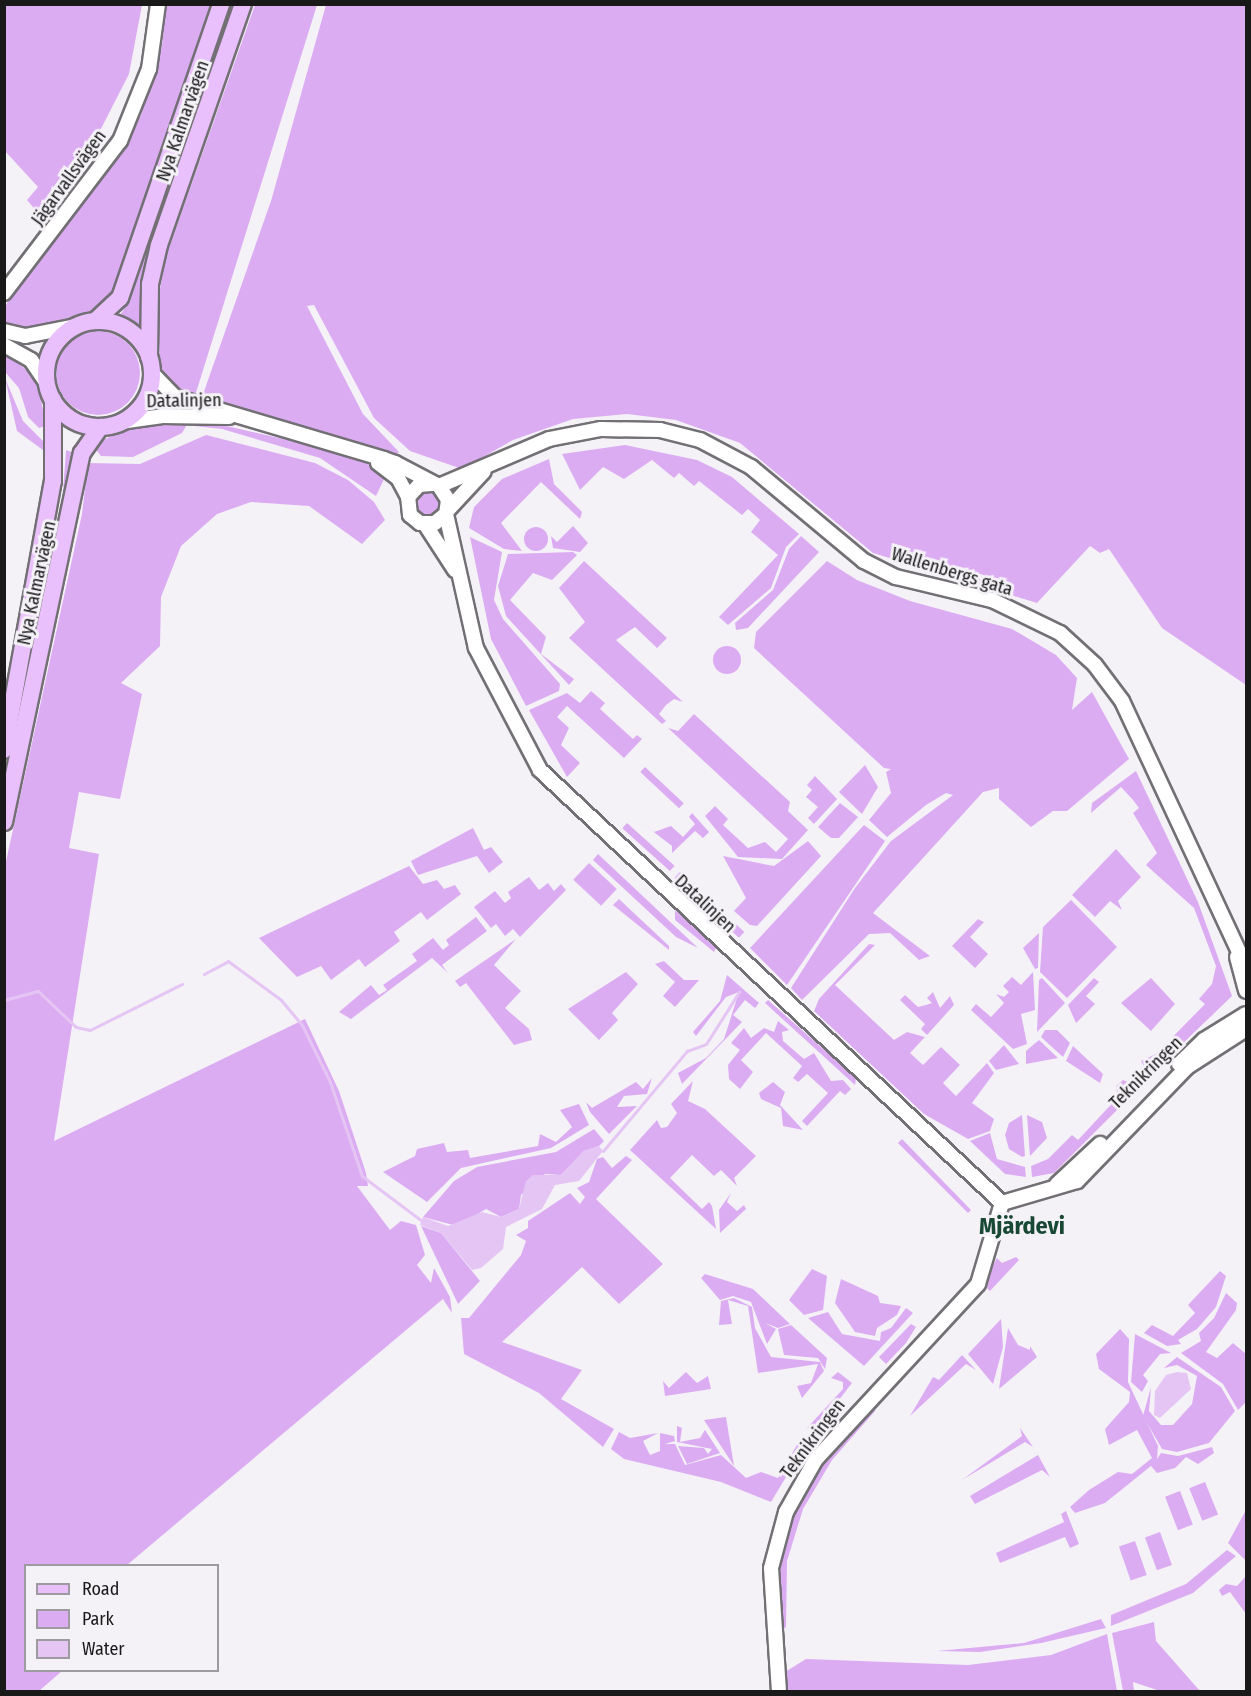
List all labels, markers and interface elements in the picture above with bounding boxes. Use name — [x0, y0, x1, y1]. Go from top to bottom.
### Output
street label: Nya Kalmarvägen — [152, 58, 214, 184]
street label: Jägarvallsvägen — [27, 126, 111, 230]
street label: Datalinjen — [146, 390, 222, 412]
street label: Nya Kalmarvägen — [13, 519, 61, 647]
street label: Wallenbergs gata — [889, 543, 1015, 601]
street label: Datalinjen — [670, 870, 740, 938]
street label: Teknikringen — [1105, 1032, 1187, 1114]
district label: Mjärdevi — [979, 1213, 1065, 1241]
street label: Teknikringen — [776, 1395, 850, 1483]
legend — [24, 1564, 219, 1672]
text: Road — [82, 1578, 119, 1600]
text: Park — [82, 1608, 114, 1630]
text: Water — [82, 1638, 125, 1660]

